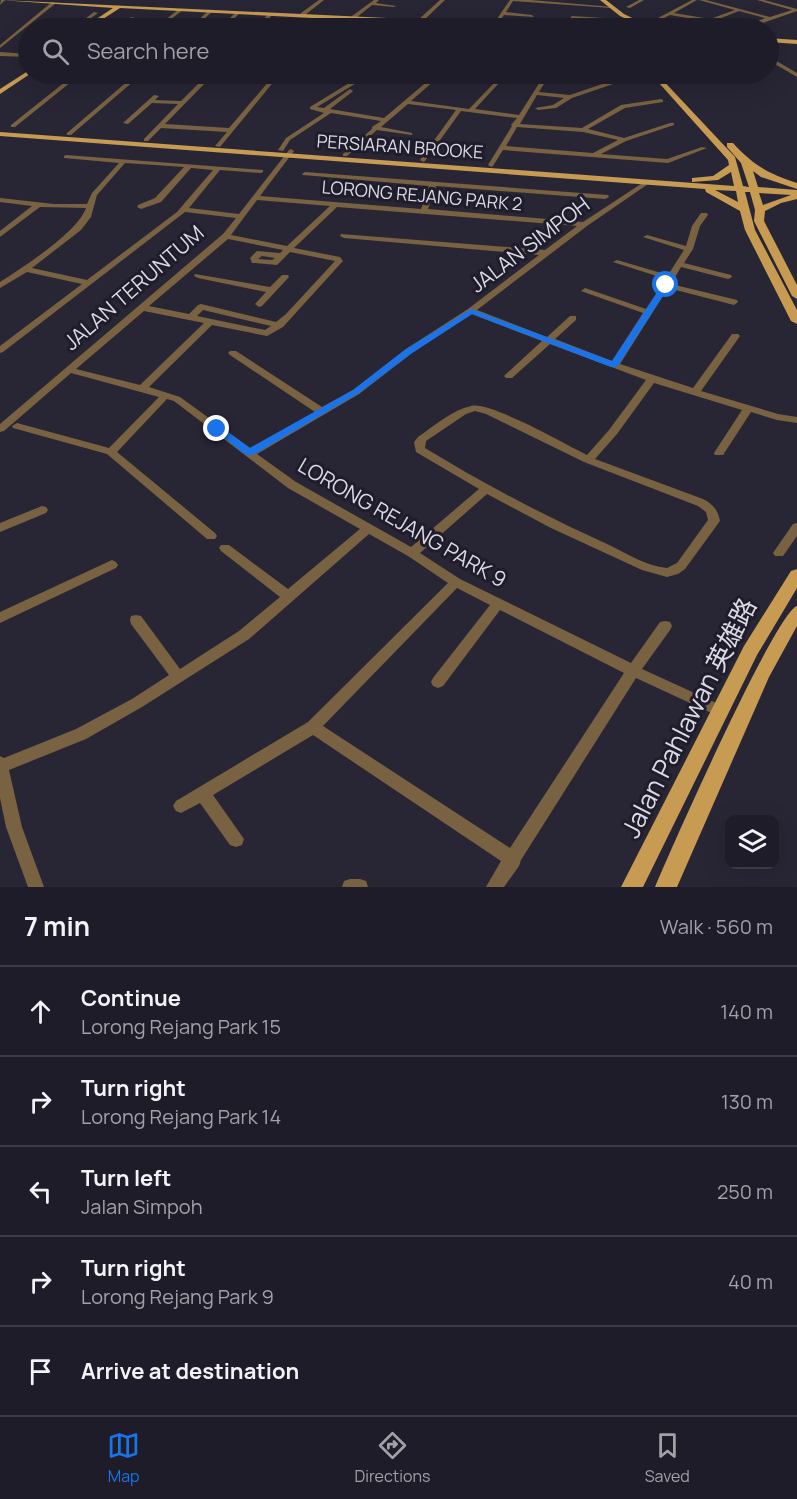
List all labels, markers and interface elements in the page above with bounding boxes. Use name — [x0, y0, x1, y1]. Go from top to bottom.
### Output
search box — [18, 18, 779, 84]
icon: search — [39, 35, 72, 68]
text: Search here — [87, 36, 209, 66]
street label: PERSIARAN BROOKE — [316, 128, 484, 164]
street label: LORONG REJANG PARK 2 — [321, 174, 523, 216]
street label: JALAN SIMPOH — [464, 190, 595, 298]
street label: JALAN TERUNTUM — [57, 219, 209, 356]
route start — [652, 271, 678, 297]
route end — [203, 415, 229, 441]
street label: LORONG REJANG PARK 9 — [293, 451, 512, 593]
street label: Jalan Pahlawan 英雄路 — [612, 591, 764, 844]
map controls — [725, 815, 779, 869]
button: layers — [725, 815, 779, 869]
text: 7 min — [24, 908, 90, 944]
text: Walk · 560 m — [660, 913, 773, 940]
text: Continue — [81, 983, 181, 1013]
icon: ahead — [24, 995, 57, 1028]
text: 140 m — [720, 998, 773, 1025]
text: Lorong Rejang Park 15 — [81, 1013, 281, 1040]
text: Turn right — [81, 1073, 186, 1103]
icon: right — [24, 1085, 57, 1118]
text: 130 m — [721, 1088, 773, 1115]
text: Lorong Rejang Park 14 — [81, 1103, 281, 1130]
text: Turn left — [81, 1163, 171, 1193]
icon: left — [24, 1175, 57, 1208]
text: 250 m — [717, 1178, 773, 1205]
text: Jalan Simpoh — [81, 1193, 203, 1220]
text: Turn right — [81, 1253, 186, 1283]
icon: right — [24, 1265, 57, 1298]
text: 40 m — [728, 1268, 773, 1295]
text: Lorong Rejang Park 9 — [81, 1283, 274, 1310]
icon: arrive — [24, 1355, 57, 1388]
text: Arrive at destination — [81, 1356, 299, 1386]
tab: Map — [107, 1429, 140, 1487]
tab: Directions — [355, 1429, 430, 1487]
tab: Saved — [645, 1429, 690, 1487]

